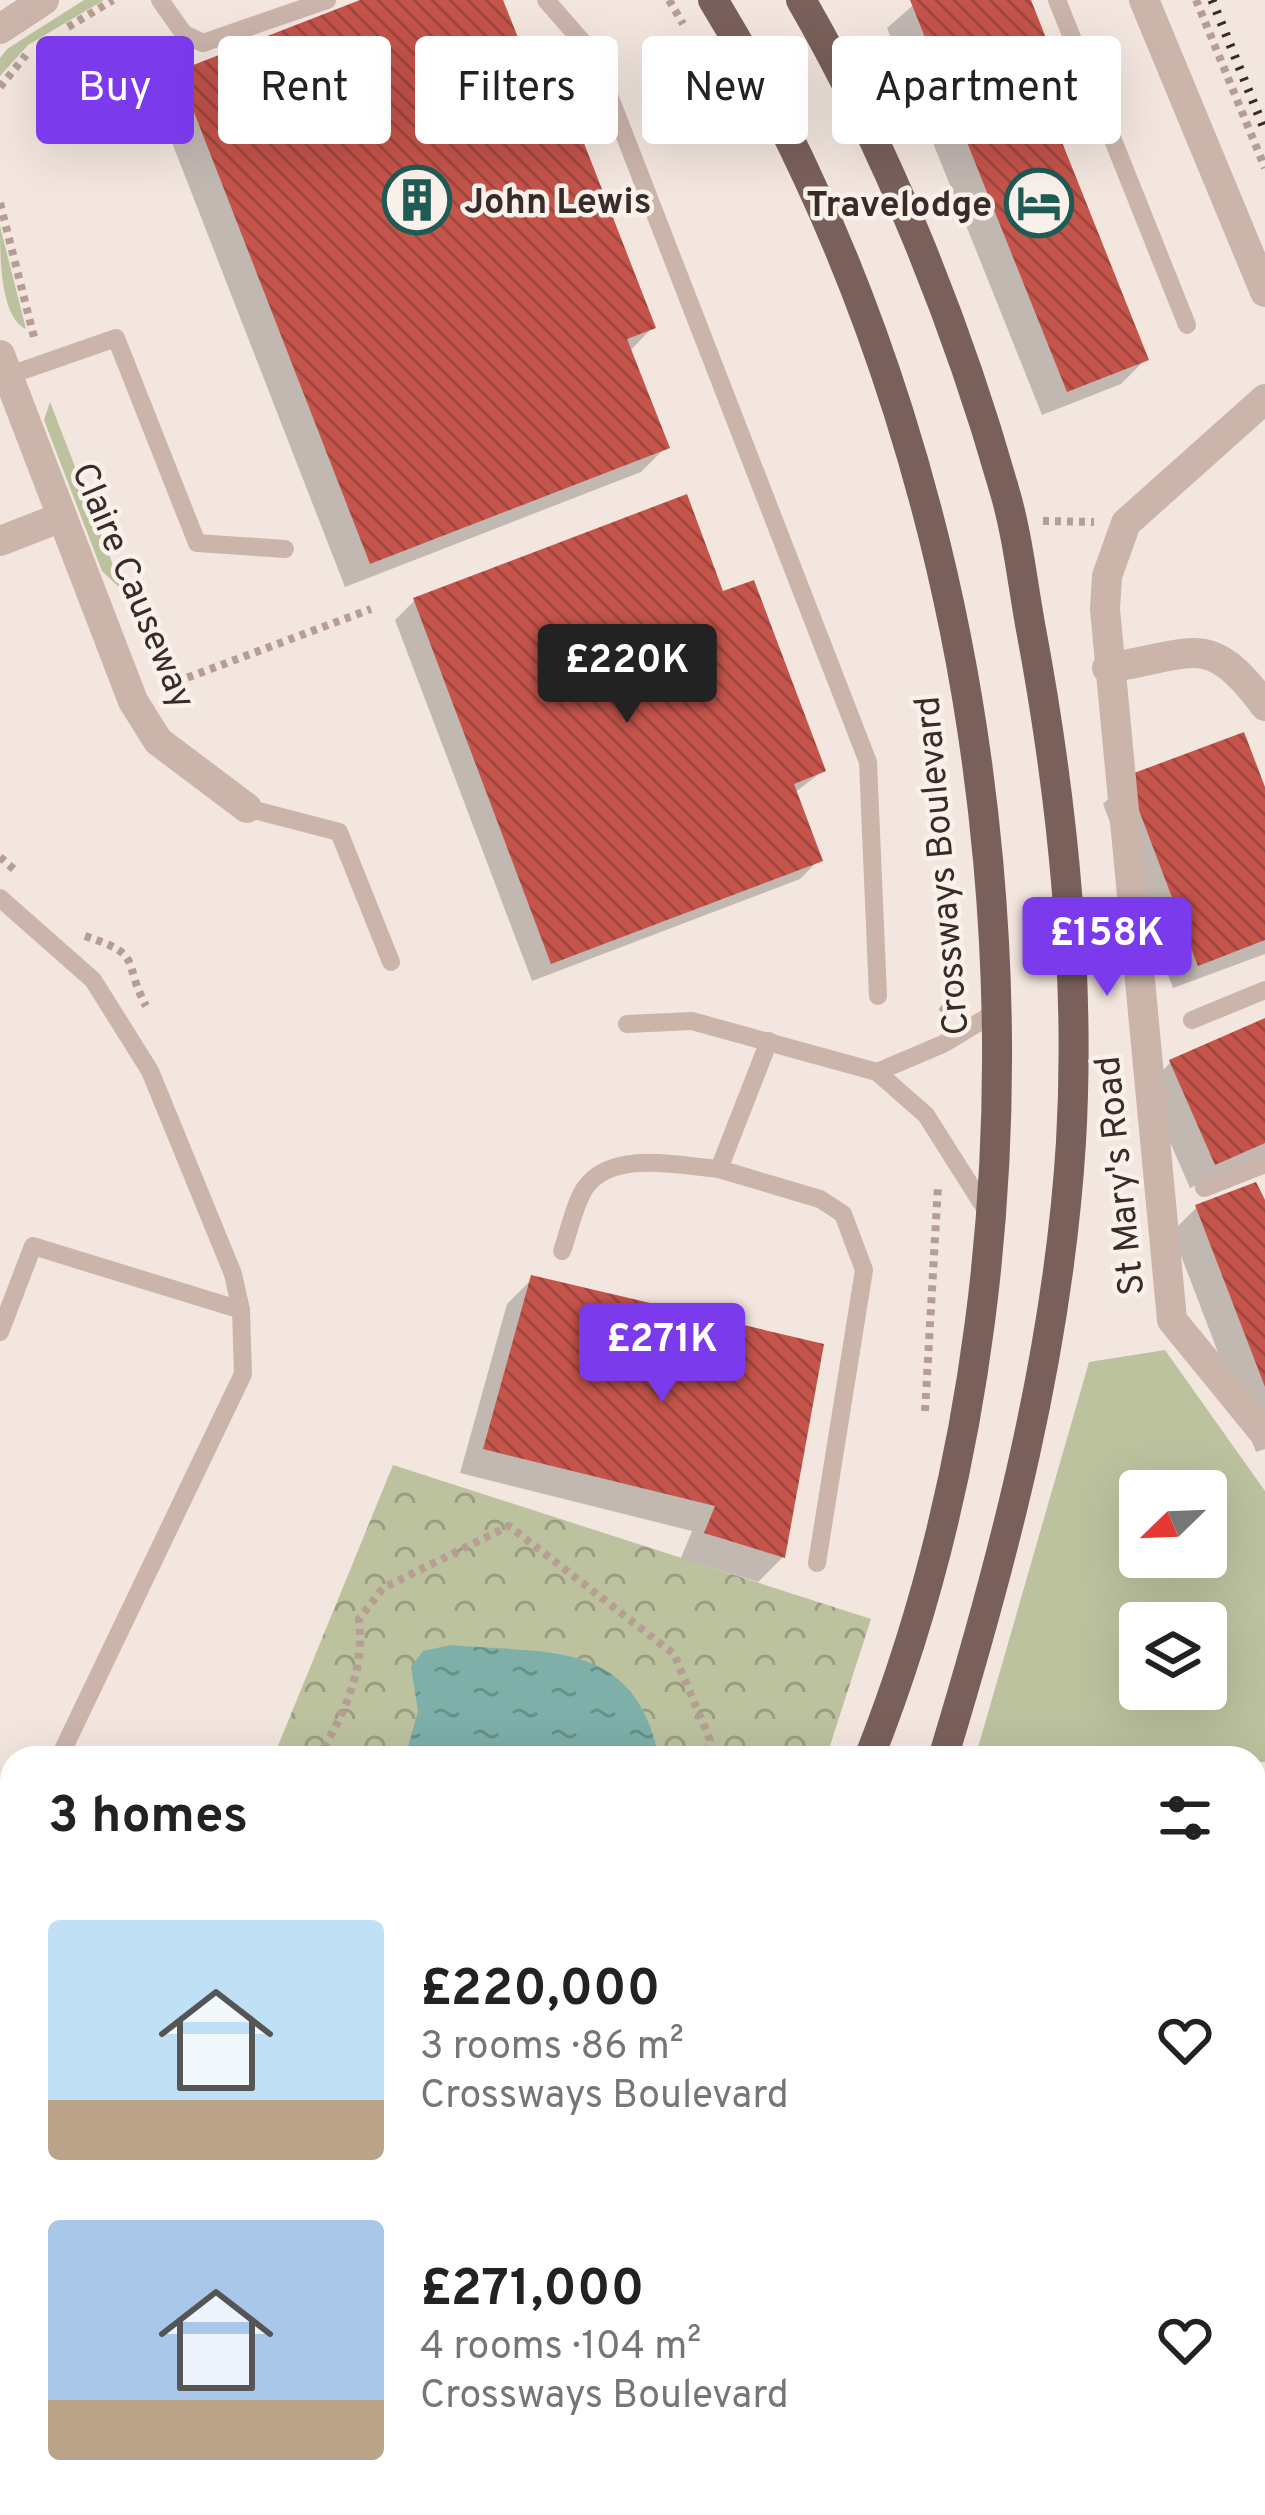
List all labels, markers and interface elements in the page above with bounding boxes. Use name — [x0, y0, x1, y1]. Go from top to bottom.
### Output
chip: Buy — [36, 36, 194, 144]
chip: Rent — [218, 36, 391, 144]
chip: Filters — [415, 36, 618, 144]
chip: New — [642, 36, 808, 144]
chip: Apartment — [832, 36, 1121, 144]
building icon: John Lewis — [382, 165, 452, 235]
hotel icon: Travelodge — [1004, 168, 1074, 238]
place label: John Lewis — [464, 181, 651, 227]
place label: Travelodge — [806, 184, 992, 230]
street label: Claire Causeway — [59, 457, 204, 717]
pin: £220K — [543, 624, 711, 726]
text: £220K — [565, 638, 689, 687]
street label: Crossways Boulevard — [906, 694, 982, 1037]
pin: £158K — [1023, 897, 1191, 999]
text: £158K — [1050, 911, 1164, 960]
street label: St Mary's Road — [1087, 1054, 1157, 1297]
pin: £271K — [578, 1303, 746, 1405]
text: £271K — [606, 1317, 718, 1366]
north arrow — [1119, 1470, 1227, 1578]
map controls — [1119, 1470, 1227, 1710]
button: layers — [1119, 1602, 1227, 1710]
icon: filters — [1152, 1785, 1218, 1851]
text: 3 homes — [48, 1786, 248, 1851]
text: £220,000 — [420, 1959, 660, 2024]
icon: home — [144, 1968, 288, 2112]
icon: heart — [1152, 2007, 1218, 2073]
text: 3 rooms · 86 m² — [420, 2024, 684, 2073]
text: Crossways Boulevard — [420, 2073, 789, 2122]
text: £271,000 — [420, 2259, 644, 2324]
icon: home — [144, 2268, 288, 2412]
icon: heart — [1152, 2307, 1218, 2373]
text: 4 rooms · 104 m² — [420, 2324, 701, 2373]
text: Crossways Boulevard — [420, 2373, 789, 2422]

